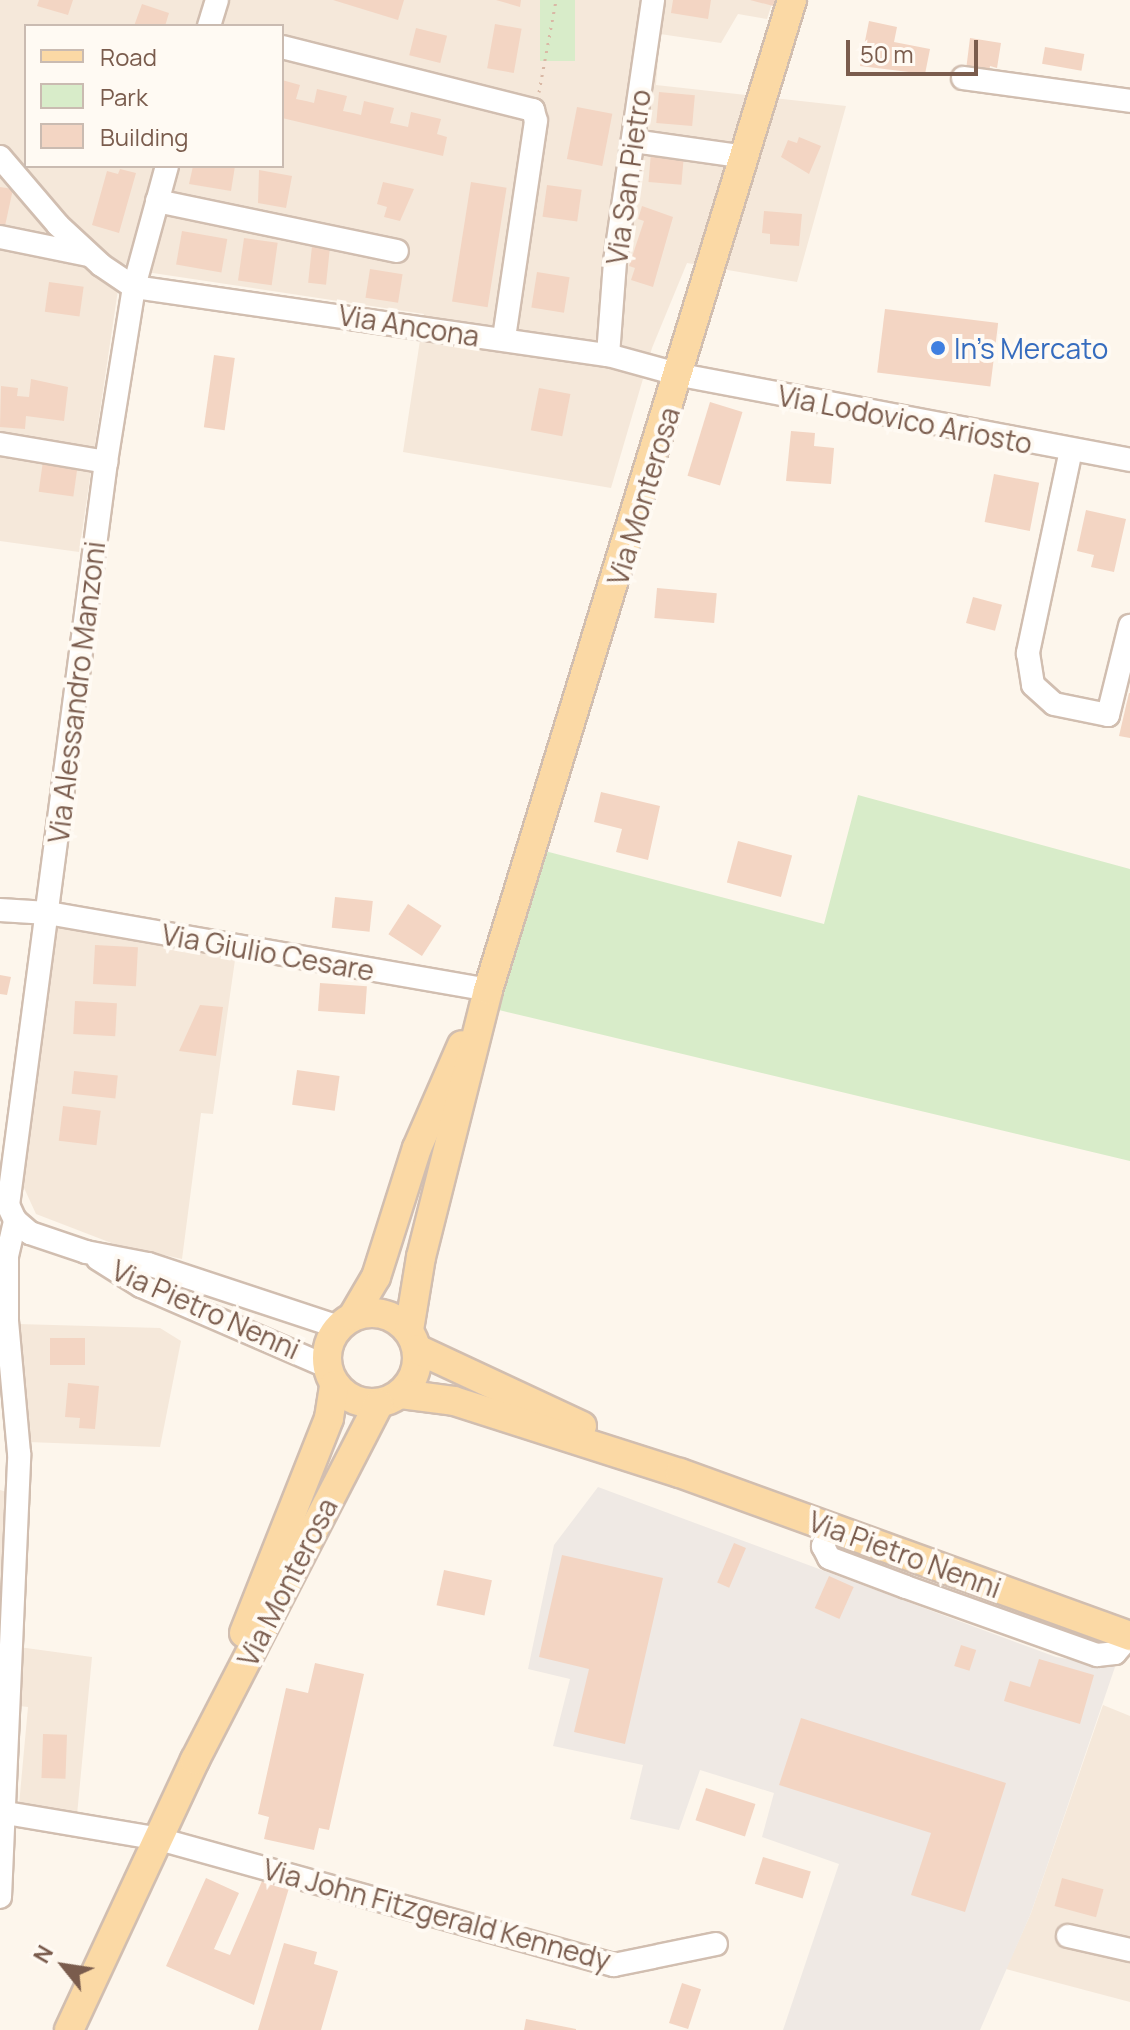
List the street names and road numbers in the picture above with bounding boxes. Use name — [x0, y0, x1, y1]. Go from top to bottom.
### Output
street label: Via San Pietro — [599, 87, 657, 267]
street label: Via Ancona — [336, 297, 482, 353]
street label: Via Lodovico Ariosto — [775, 378, 1035, 460]
street label: Via Monterosa — [600, 403, 686, 589]
street label: Via Alessandro Manzoni — [41, 539, 111, 845]
street label: Via Giulio Cesare — [159, 917, 377, 987]
street label: Via Pietro Nenni — [107, 1253, 305, 1365]
street label: Via Monterosa — [230, 1492, 344, 1672]
street label: Via Pietro Nenni — [804, 1504, 1006, 1604]
street label: Via John Fitzgerald Kennedy — [260, 1851, 614, 1977]

